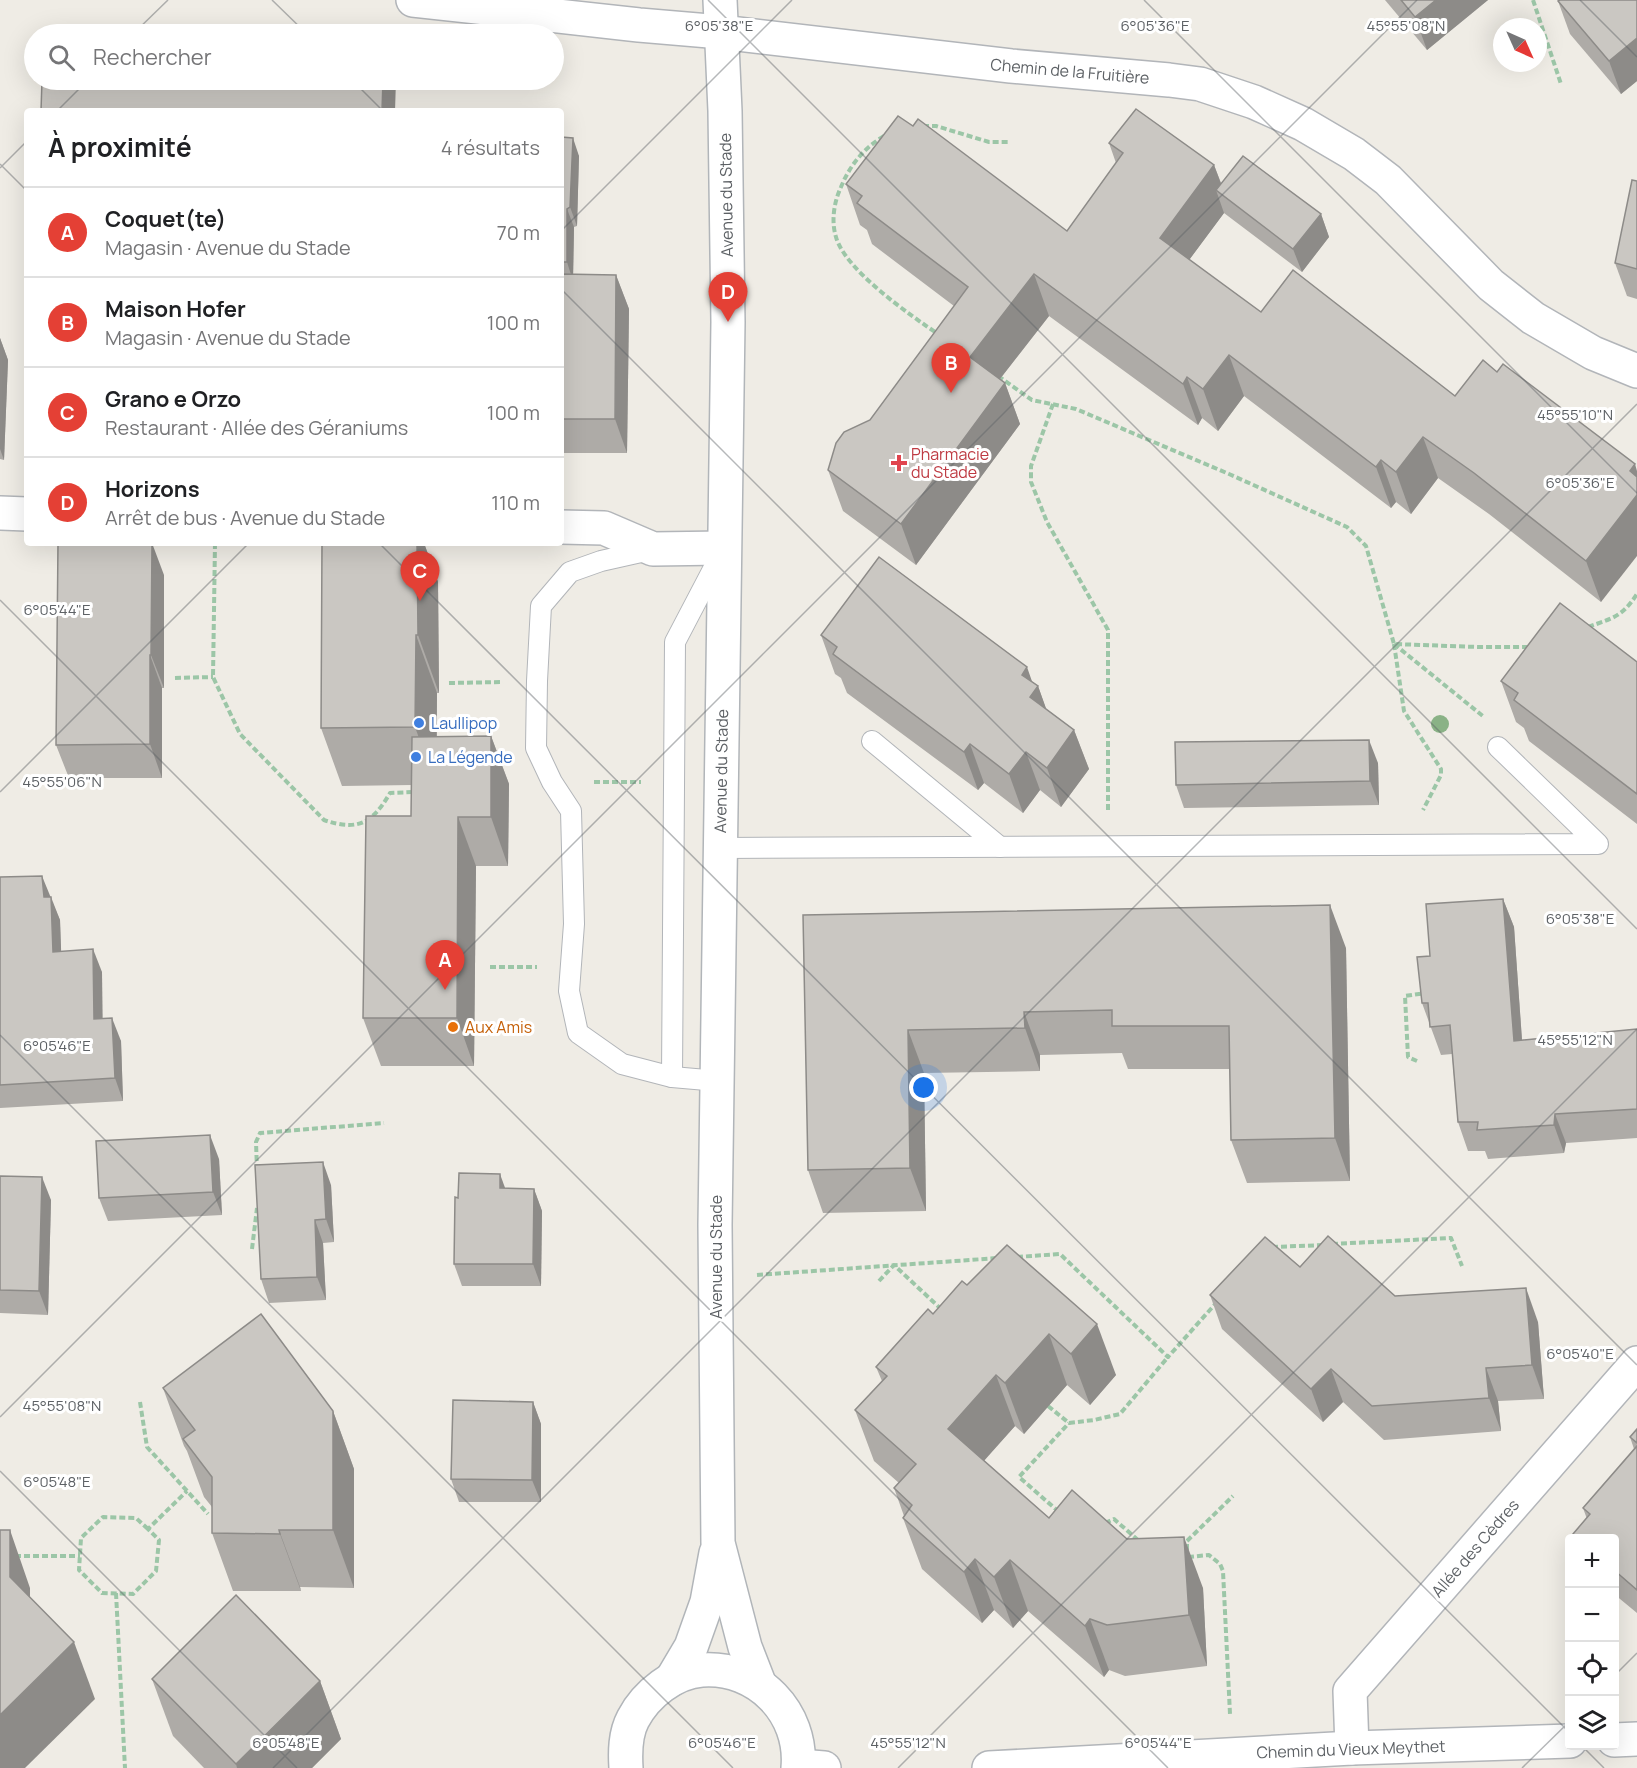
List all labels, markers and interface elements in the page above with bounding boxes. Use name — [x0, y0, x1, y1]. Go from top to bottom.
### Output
text: 6°05'38"E — [685, 15, 753, 36]
text: 6°05'36"E — [1120, 15, 1190, 36]
text: 45°55'08"N — [1367, 15, 1445, 36]
north arrow — [1493, 18, 1547, 72]
search box — [24, 24, 564, 90]
icon: search — [45, 41, 78, 74]
text: Rechercher — [93, 42, 212, 72]
street label: Chemin de la Fruitière — [990, 53, 1150, 89]
text: À proximité — [48, 129, 192, 165]
street label: Avenue du Stade — [714, 133, 738, 257]
text: 4 résultats — [441, 134, 540, 161]
text: Coquet(te) — [105, 204, 226, 234]
text: A — [61, 219, 74, 246]
text: 70 m — [497, 219, 540, 246]
text: Magasin · Avenue du Stade — [105, 234, 351, 261]
pin: D — [708, 272, 748, 322]
text: Maison Hofer — [105, 294, 246, 324]
text: B — [61, 309, 74, 336]
text: 100 m — [487, 309, 540, 336]
text: Magasin · Avenue du Stade — [105, 324, 351, 351]
pin: B — [932, 344, 970, 393]
text: Grano e Orzo — [105, 384, 241, 414]
text: C — [60, 399, 75, 426]
text: 100 m — [487, 399, 540, 426]
text: 45°55'10"N — [1537, 404, 1613, 425]
text: Restaurant · Allée des Géraniums — [105, 414, 408, 441]
place label: Pharmacie du Stade — [911, 443, 989, 483]
marker: Pharmacie du Stade — [892, 456, 906, 470]
text: 6°05'36"E — [1545, 472, 1615, 493]
text: Horizons — [105, 474, 200, 504]
text: D — [60, 489, 75, 516]
text: 110 m — [491, 489, 540, 516]
text: Arrêt de bus · Avenue du Stade — [105, 504, 385, 531]
pin: C — [400, 552, 440, 601]
text: 6°05'44"E — [23, 599, 91, 620]
street label: Avenue du Stade — [709, 709, 733, 833]
place label: Laullipop — [431, 712, 497, 734]
marker: Laullipop — [412, 716, 426, 730]
place label: La Légende — [428, 746, 513, 768]
marker: La Légende — [409, 750, 423, 764]
text: 45°55'06"N — [22, 771, 102, 792]
text: 6°05'38"E — [1546, 908, 1614, 929]
pin: A — [426, 940, 464, 990]
place label: Aux Amis — [465, 1016, 532, 1038]
marker: Aux Amis — [446, 1020, 460, 1034]
text: 45°55'12"N — [1537, 1029, 1613, 1050]
text: 6°05'46"E — [23, 1035, 91, 1056]
your location — [909, 1073, 938, 1102]
street label: Avenue du Stade — [705, 1195, 727, 1319]
text: 6°05'40"E — [1546, 1343, 1614, 1364]
text: 45°55'08"N — [23, 1395, 101, 1416]
text: 6°05'48"E — [23, 1471, 91, 1492]
street label: Allée des Cèdres — [1426, 1494, 1524, 1602]
map controls — [1565, 1534, 1619, 1750]
button: + — [1565, 1534, 1619, 1588]
button: − — [1565, 1588, 1619, 1642]
button: locate — [1565, 1642, 1619, 1696]
button: layers — [1565, 1696, 1619, 1750]
text: 6°05'48"E — [252, 1732, 320, 1753]
text: 6°05'46"E — [688, 1732, 756, 1753]
text: 45°55'12"N — [870, 1732, 946, 1753]
text: 6°05'44"E — [1124, 1732, 1192, 1753]
street label: Chemin du Vieux Meythet — [1256, 1735, 1446, 1763]

